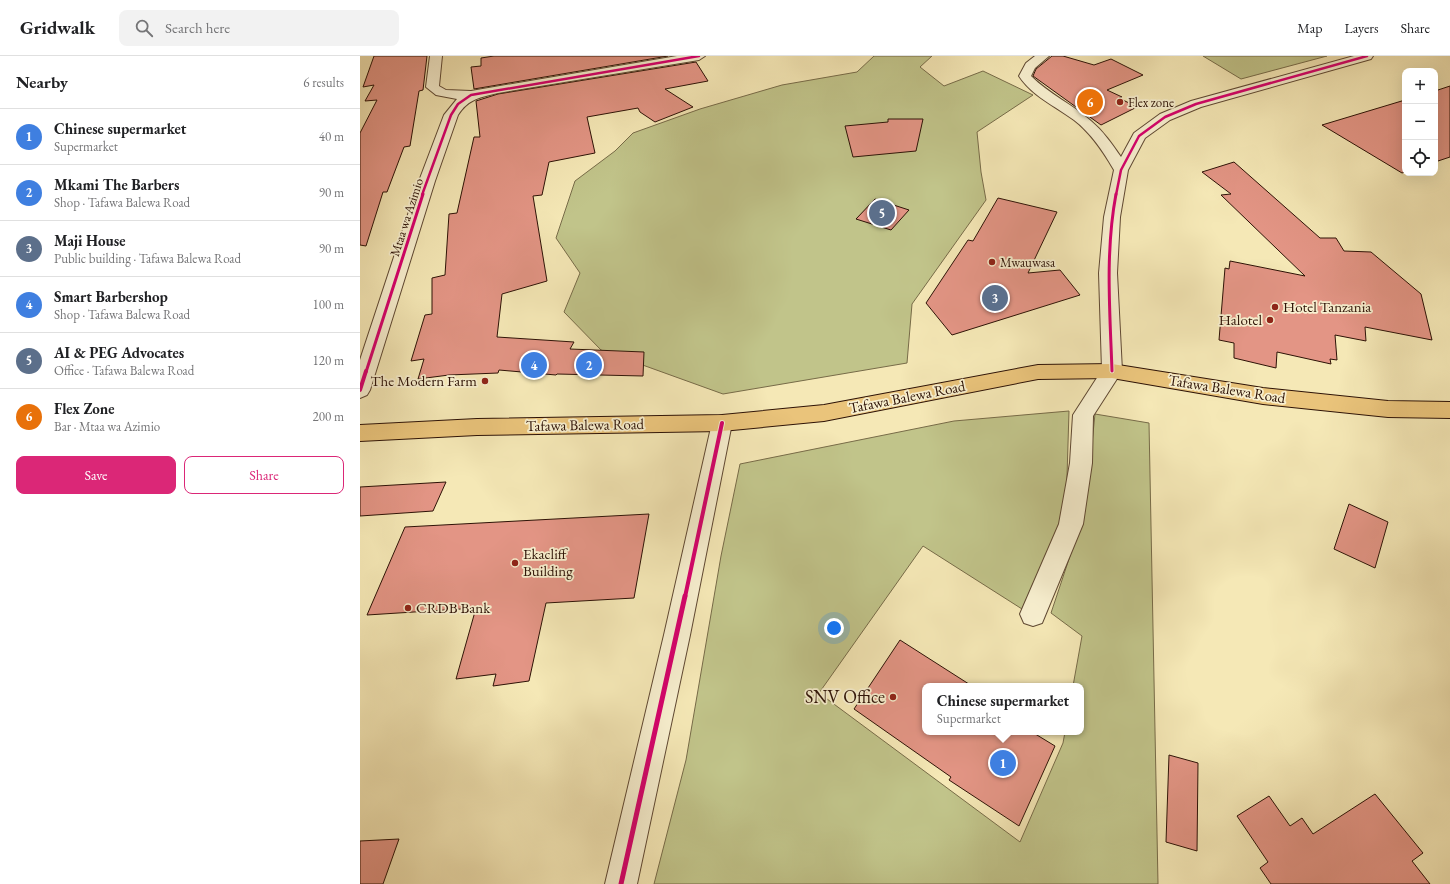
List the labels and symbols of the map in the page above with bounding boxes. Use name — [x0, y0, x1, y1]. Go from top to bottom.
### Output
pin: 6 — [1077, 87, 1103, 117]
place label: Flex zone — [1128, 94, 1174, 111]
marker: Flex zone — [1115, 97, 1125, 107]
street label: Mtaa wa Azimio — [386, 176, 427, 258]
pin: 5 — [869, 198, 895, 228]
place label: Mwauwasa — [1000, 254, 1056, 271]
marker: Mwauwasa — [987, 257, 997, 267]
pin: 3 — [982, 283, 1008, 313]
place label: Hotel Tanzania — [1283, 297, 1371, 316]
marker: Hotel Tanzania — [1270, 302, 1280, 312]
place label: Halotel — [1219, 310, 1262, 329]
marker: Halotel — [1265, 315, 1275, 325]
pin: 4 — [521, 350, 547, 380]
pin: 2 — [576, 350, 602, 380]
street label: Tafawa Balewa Road — [1167, 370, 1287, 407]
place label: The Modern Farm — [370, 371, 477, 390]
marker: The Modern Farm — [480, 376, 490, 386]
street label: Tafawa Balewa Road — [847, 376, 967, 417]
street label: Tafawa Balewa Road — [526, 414, 645, 435]
place label: Ekacliff Building — [523, 544, 573, 580]
marker: Ekacliff Building — [510, 558, 520, 568]
place label: CRDB Bank — [416, 598, 491, 617]
marker: CRDB Bank — [403, 603, 413, 613]
your location — [824, 618, 844, 638]
place label: SNV Office — [805, 685, 885, 708]
marker: SNV Office — [888, 692, 898, 702]
pin: 1 — [990, 748, 1016, 778]

